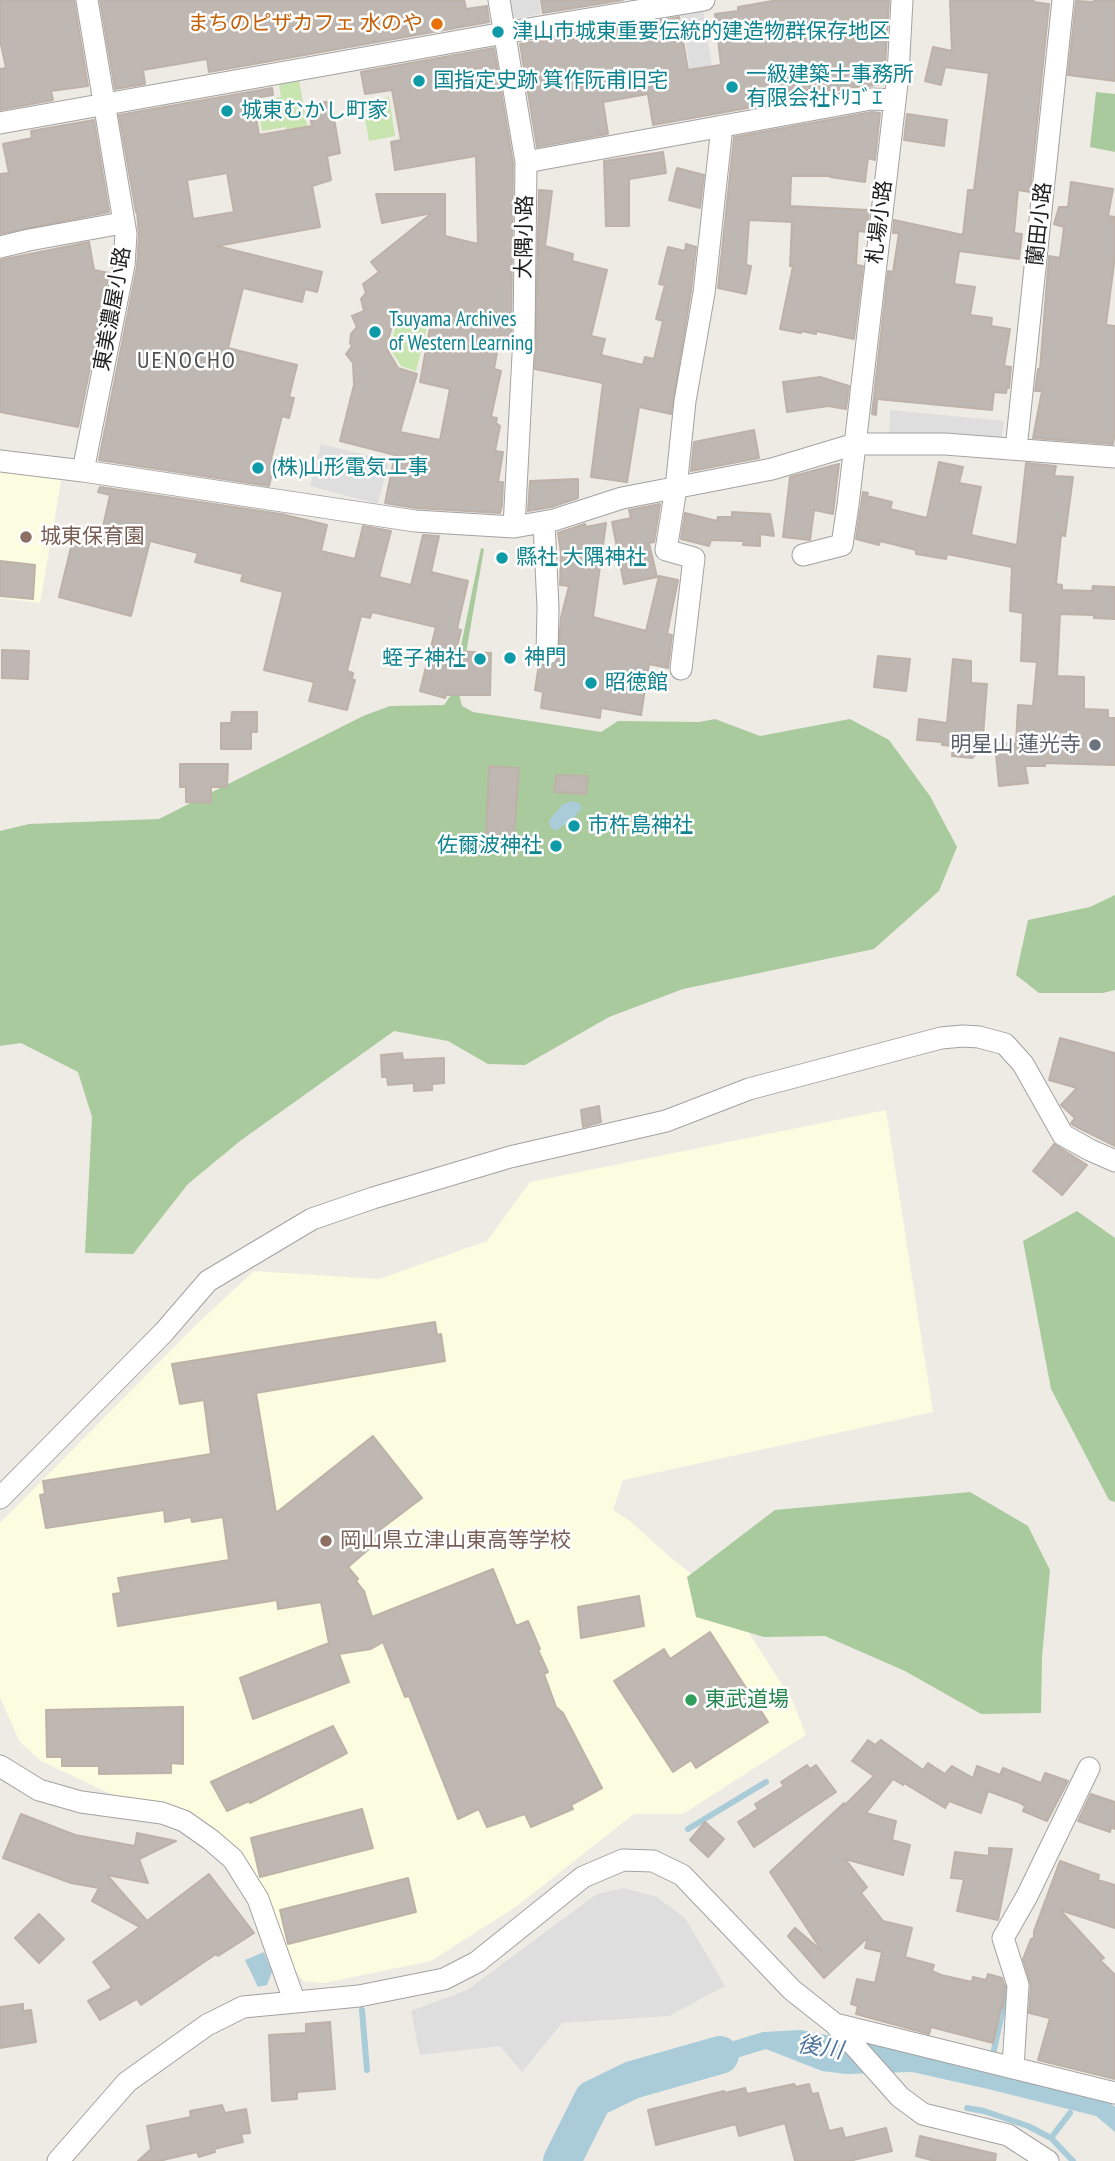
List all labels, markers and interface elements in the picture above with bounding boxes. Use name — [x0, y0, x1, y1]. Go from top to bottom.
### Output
place label: まちのピザカフェ 水のや — [188, 11, 423, 37]
marker: まちのピザカフェ 水のや — [429, 16, 445, 32]
place label: 津山市城東重要伝統的建造物群保存地区 — [512, 19, 890, 45]
marker: 津山市城東重要伝統的建造物群保存地区 — [490, 24, 506, 40]
place label: 一級建築士事務所 有限会社ﾄﾘｺﾞｴ — [746, 62, 914, 112]
place label: 国指定史跡 箕作阮甫旧宅 — [433, 68, 668, 94]
marker: 国指定史跡 箕作阮甫旧宅 — [411, 73, 427, 89]
marker: 一級建築士事務所 有限会社ﾄﾘｺﾞｴ — [724, 79, 740, 95]
place label: 城東むかし町家 — [241, 98, 388, 124]
marker: 城東むかし町家 — [219, 103, 235, 119]
street label: 札場小路 — [862, 179, 898, 265]
street label: 蘭田小路 — [1023, 181, 1057, 267]
street label: 大隅小路 — [512, 195, 538, 279]
street label: 東美濃屋小路 — [90, 245, 136, 373]
place label: Tsuyama Archives of Western Learning — [389, 307, 533, 357]
marker: Tsuyama Archives of Western Learning — [367, 324, 383, 340]
district label: UENOCHO — [138, 347, 236, 375]
place label: (株)山形電気工事 — [272, 455, 429, 481]
marker: (株)山形電気工事 — [250, 460, 266, 476]
place label: 城東保育園 — [40, 524, 145, 550]
marker: 城東保育園 — [18, 529, 34, 545]
place label: 縣社 大隅神社 — [516, 545, 646, 571]
marker: 縣社 大隅神社 — [494, 550, 510, 566]
place label: 神門 — [524, 645, 566, 671]
place label: 蛭子神社 — [382, 646, 466, 672]
marker: 神門 — [502, 650, 518, 666]
marker: 蛭子神社 — [472, 651, 488, 667]
place label: 昭徳館 — [605, 670, 668, 696]
marker: 昭徳館 — [583, 675, 599, 691]
place label: 明星山 蓮光寺 — [951, 732, 1081, 758]
marker: 明星山 蓮光寺 — [1087, 737, 1103, 753]
place label: 市杵島神社 — [588, 813, 693, 839]
marker: 市杵島神社 — [566, 818, 582, 834]
place label: 佐爾波神社 — [437, 833, 542, 859]
marker: 佐爾波神社 — [548, 838, 564, 854]
place label: 岡山県立津山東高等学校 — [340, 1528, 571, 1554]
marker: 岡山県立津山東高等学校 — [318, 1533, 334, 1549]
place label: 東武道場 — [705, 1687, 789, 1713]
marker: 東武道場 — [683, 1692, 699, 1708]
water label: 後川 — [795, 2031, 845, 2065]

